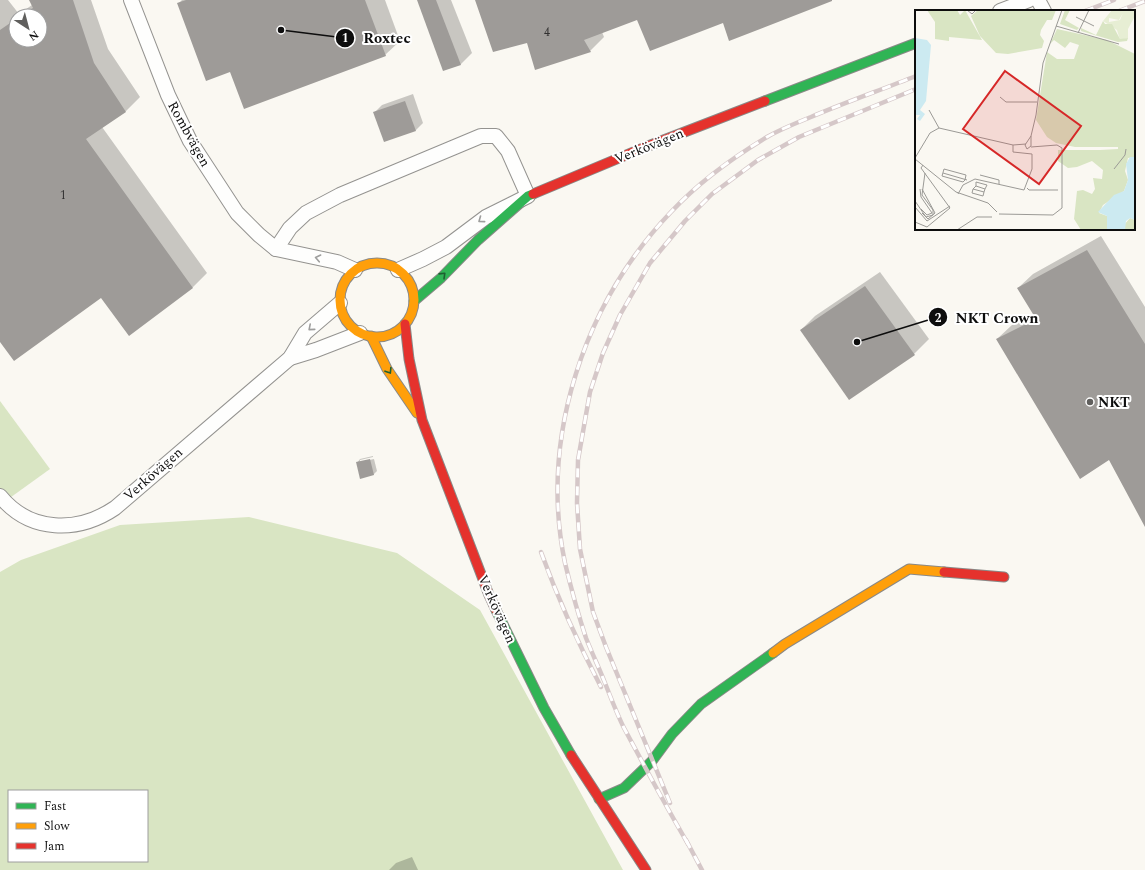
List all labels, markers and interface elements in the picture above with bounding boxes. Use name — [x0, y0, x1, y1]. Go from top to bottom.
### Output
north arrow — [8, 8, 48, 48]
inset map — [915, 10, 1135, 230]
house number: 4 — [544, 23, 550, 42]
callout: Roxtec — [335, 25, 419, 52]
text: N — [25, 26, 42, 45]
text: Roxtec — [363, 27, 411, 50]
text: 1 — [342, 29, 348, 48]
street label: Rombvägen — [162, 97, 216, 171]
street label: Verkövägen — [611, 123, 687, 169]
house number: 1 — [60, 186, 66, 205]
one-way arrow — [479, 215, 486, 222]
one-way arrow — [314, 255, 321, 263]
one-way arrow — [438, 272, 446, 280]
callout: NKT Crown — [928, 304, 1047, 331]
text: NKT Crown — [955, 307, 1039, 330]
text: 2 — [935, 309, 942, 328]
one-way arrow — [309, 323, 316, 330]
one-way arrow — [384, 367, 391, 374]
place label: NKT — [1098, 392, 1130, 413]
marker: NKT — [1085, 397, 1095, 407]
street label: Verkövägen — [119, 442, 187, 506]
street label: Verkövägen — [473, 571, 521, 647]
legend — [8, 790, 148, 862]
text: Fast — [44, 797, 66, 816]
text: Slow — [44, 817, 70, 836]
text: Jam — [44, 837, 65, 856]

